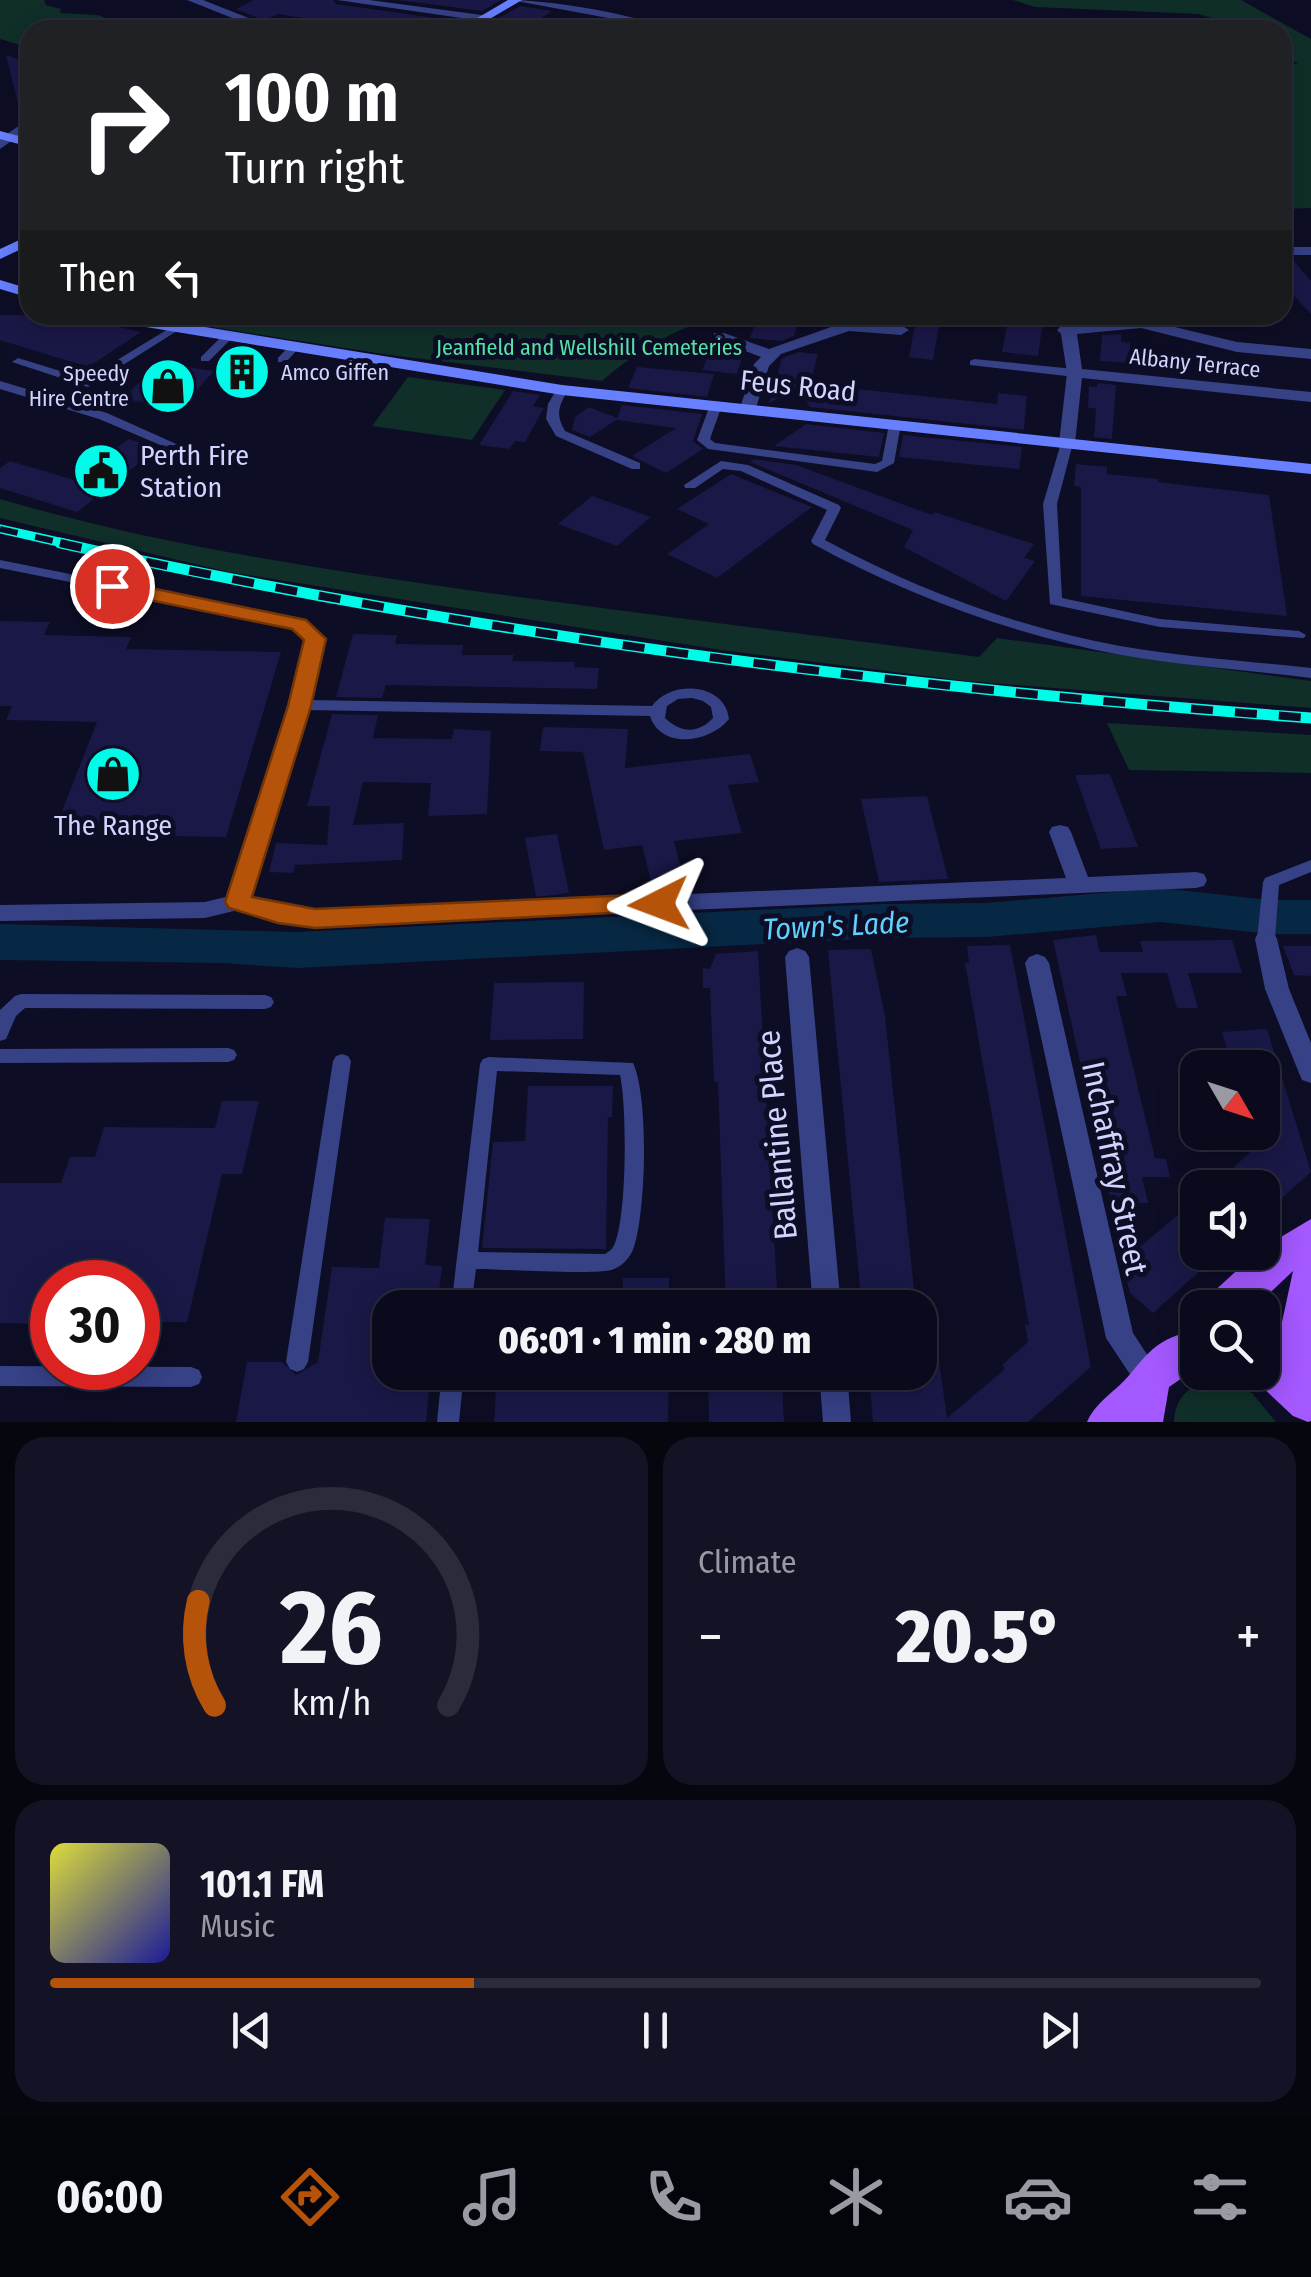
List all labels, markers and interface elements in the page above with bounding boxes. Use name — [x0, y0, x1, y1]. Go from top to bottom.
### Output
text: 100 m — [225, 56, 399, 140]
icon: right — [60, 60, 190, 190]
text: Turn right — [225, 141, 404, 195]
icon: left — [156, 250, 211, 305]
text: Then — [60, 255, 136, 301]
park label: Jeanfield and Wellshill Cemeteries — [436, 334, 742, 361]
building icon: Amco Giffen — [212, 342, 272, 402]
street label: Albany Terrace — [1128, 343, 1262, 383]
shop icon: Speedy Hire Centre — [138, 356, 198, 416]
place label: Amco Giffen — [281, 359, 389, 386]
place label: Speedy Hire Centre — [29, 360, 129, 412]
street label: Feus Road — [738, 364, 858, 408]
place label: Perth Fire Station — [140, 439, 249, 504]
public building icon: Perth Fire Station — [71, 441, 131, 501]
pin — [70, 544, 155, 629]
icon: arrive — [85, 559, 140, 614]
shop icon: The Range — [83, 744, 143, 804]
place label: The Range — [54, 809, 172, 842]
position arrow — [607, 852, 711, 956]
water label: Town's Lade — [762, 904, 910, 948]
street label: Ballantine Place — [749, 1029, 805, 1241]
north arrow — [1180, 1050, 1280, 1150]
map controls — [1180, 1050, 1280, 1390]
street label: Inchaffray Street — [1074, 1058, 1156, 1279]
button: sound — [1180, 1170, 1280, 1270]
speed limit sign: 30 — [30, 1260, 160, 1390]
button: search — [1180, 1290, 1280, 1390]
text: 06:01 · 1 min · 280 m — [498, 1317, 811, 1363]
text: Climate — [698, 1543, 797, 1581]
text: 26 — [279, 1566, 383, 1691]
text: 20.5° — [896, 1592, 1063, 1682]
text: − — [698, 1604, 723, 1670]
text: + — [1236, 1604, 1261, 1670]
text: km/h — [292, 1682, 371, 1724]
text: 101.1 FM — [200, 1861, 324, 1907]
text: Music — [200, 1907, 275, 1945]
icon: previous — [224, 2003, 279, 2058]
icon: pause — [628, 2003, 683, 2058]
icon: next — [1032, 2003, 1087, 2058]
icon: directions — [275, 2162, 345, 2232]
icon: music — [457, 2162, 527, 2232]
icon: phone — [639, 2162, 709, 2232]
icon: climate — [821, 2162, 891, 2232]
icon: car — [1003, 2162, 1073, 2232]
icon: filters — [1185, 2162, 1255, 2232]
text: 06:00 — [56, 2170, 164, 2224]

